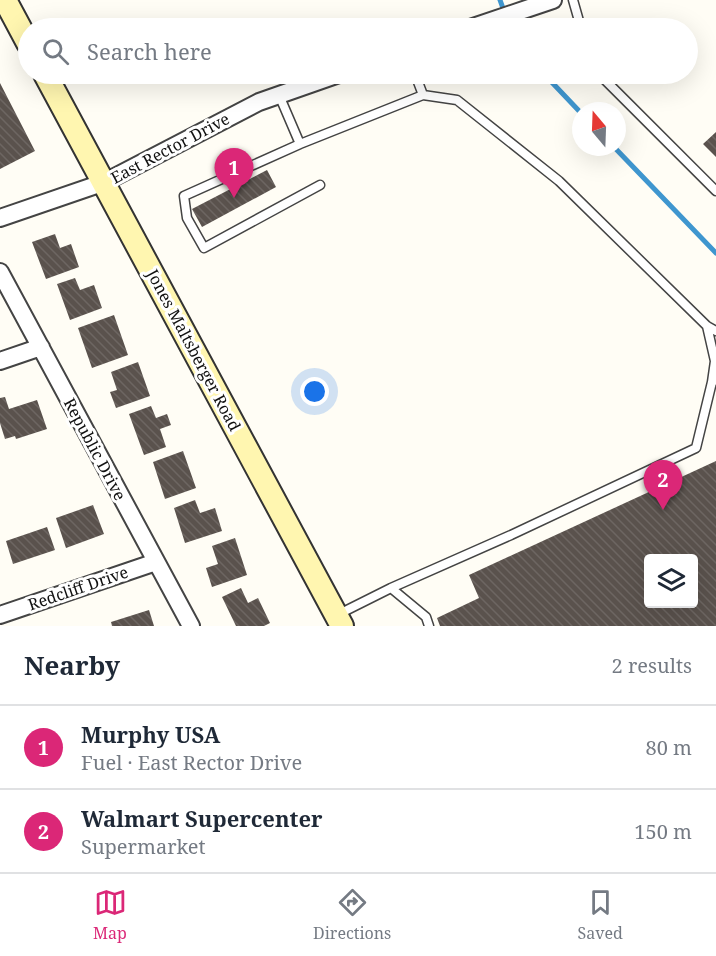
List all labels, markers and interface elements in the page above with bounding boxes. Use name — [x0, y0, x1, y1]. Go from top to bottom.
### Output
search box — [18, 18, 698, 84]
icon: search — [39, 35, 72, 68]
text: Search here — [87, 36, 212, 66]
north arrow — [572, 102, 626, 156]
street label: East Rector Drive — [107, 107, 233, 189]
pin: 1 — [214, 148, 254, 198]
street label: Jones Maltsberger Road — [141, 264, 246, 435]
your location — [300, 377, 329, 406]
street label: Republic Drive — [59, 394, 131, 504]
pin: 2 — [644, 460, 682, 510]
map controls — [644, 554, 698, 608]
button: layers — [644, 554, 698, 608]
street label: Redcliff Drive — [25, 561, 131, 615]
text: Nearby — [24, 647, 120, 683]
text: 2 results — [612, 652, 692, 679]
text: Murphy USA — [81, 719, 220, 749]
text: 1 — [38, 734, 49, 761]
text: 80 m — [646, 734, 692, 761]
text: Fuel · East Rector Drive — [81, 749, 302, 776]
text: Walmart Supercenter — [81, 803, 323, 833]
text: 2 — [38, 818, 49, 845]
text: 150 m — [634, 818, 692, 845]
text: Supermarket — [81, 833, 206, 860]
tab: Map — [93, 886, 127, 944]
tab: Directions — [313, 886, 391, 944]
tab: Saved — [578, 886, 623, 944]

